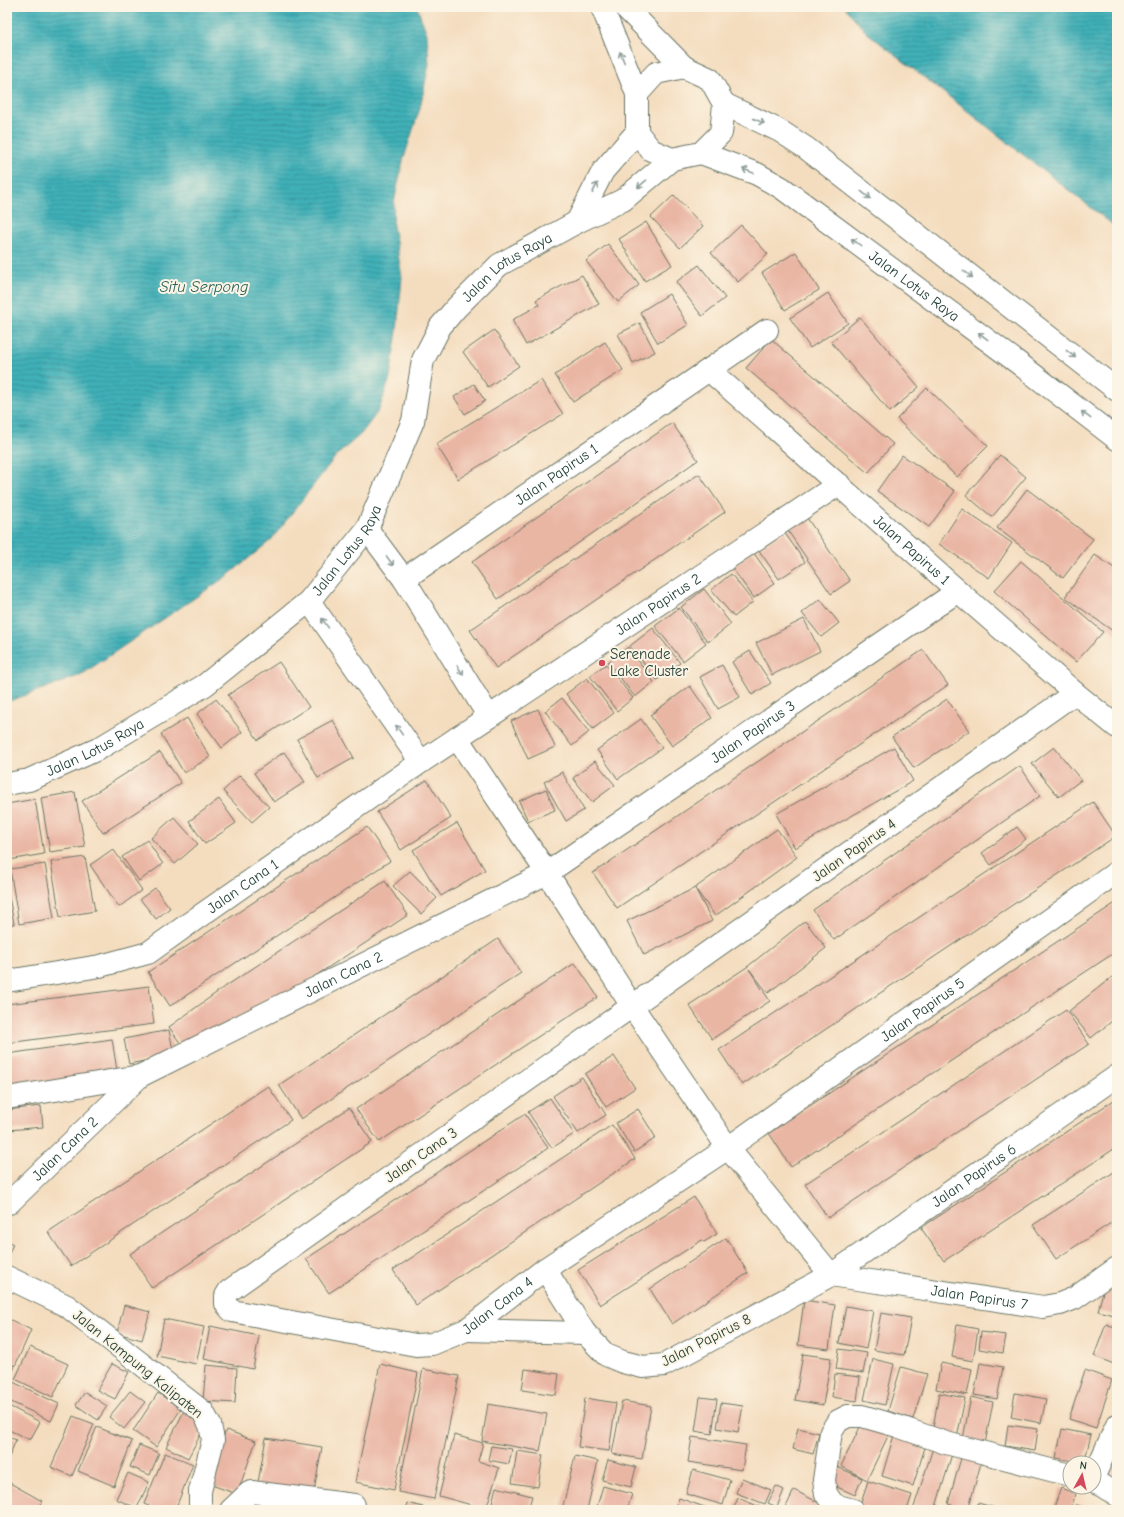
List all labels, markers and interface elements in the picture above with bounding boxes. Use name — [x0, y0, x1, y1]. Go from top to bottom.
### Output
one-way arrow — [618, 52, 626, 64]
one-way arrow — [753, 118, 765, 125]
one-way arrow — [742, 166, 754, 174]
one-way arrow — [637, 179, 648, 188]
one-way arrow — [591, 182, 599, 194]
one-way arrow — [860, 190, 871, 199]
street label: Jalan Lotus Raya — [458, 229, 555, 306]
one-way arrow — [850, 238, 861, 246]
street label: Jalan Lotus Raya — [865, 247, 963, 325]
one-way arrow — [963, 270, 974, 279]
water label: Situ Serpong — [160, 278, 248, 296]
one-way arrow — [977, 332, 988, 340]
one-way arrow — [1065, 350, 1076, 359]
one-way arrow — [1081, 411, 1092, 419]
street label: Jalan Papirus 1 — [512, 440, 602, 509]
street label: Jalan Lotus Raya — [308, 502, 385, 599]
street label: Jalan Papirus 1 — [870, 511, 954, 589]
one-way arrow — [386, 555, 395, 566]
street label: Jalan Papirus 2 — [612, 569, 704, 639]
one-way arrow — [321, 618, 329, 629]
place label: Serenade Lake Cluster — [610, 645, 688, 680]
marker: Serenade Lake Cluster — [597, 658, 607, 668]
one-way arrow — [457, 664, 465, 676]
street label: Jalan Papirus 3 — [707, 696, 799, 767]
street label: Jalan Lotus Raya — [43, 715, 147, 780]
one-way arrow — [395, 725, 403, 736]
street label: Jalan Papirus 4 — [809, 815, 899, 885]
street label: Jalan Cana 1 — [204, 855, 282, 917]
street label: Jalan Cana 2 — [302, 947, 386, 1001]
street label: Jalan Papirus 5 — [877, 974, 968, 1046]
street label: Jalan Cana 2 — [28, 1113, 102, 1185]
street label: Jalan Cana 3 — [381, 1123, 461, 1187]
street label: Jalan Papirus 6 — [928, 1140, 1020, 1211]
street label: Jalan Cana 4 — [459, 1273, 537, 1338]
street label: Jalan Papirus 7 — [930, 1281, 1029, 1314]
street label: Jalan Kampung Kalipaten — [69, 1306, 207, 1422]
street label: Jalan Papirus 8 — [658, 1310, 754, 1370]
north arrow — [1062, 1455, 1102, 1495]
text: N — [1079, 1459, 1088, 1473]

